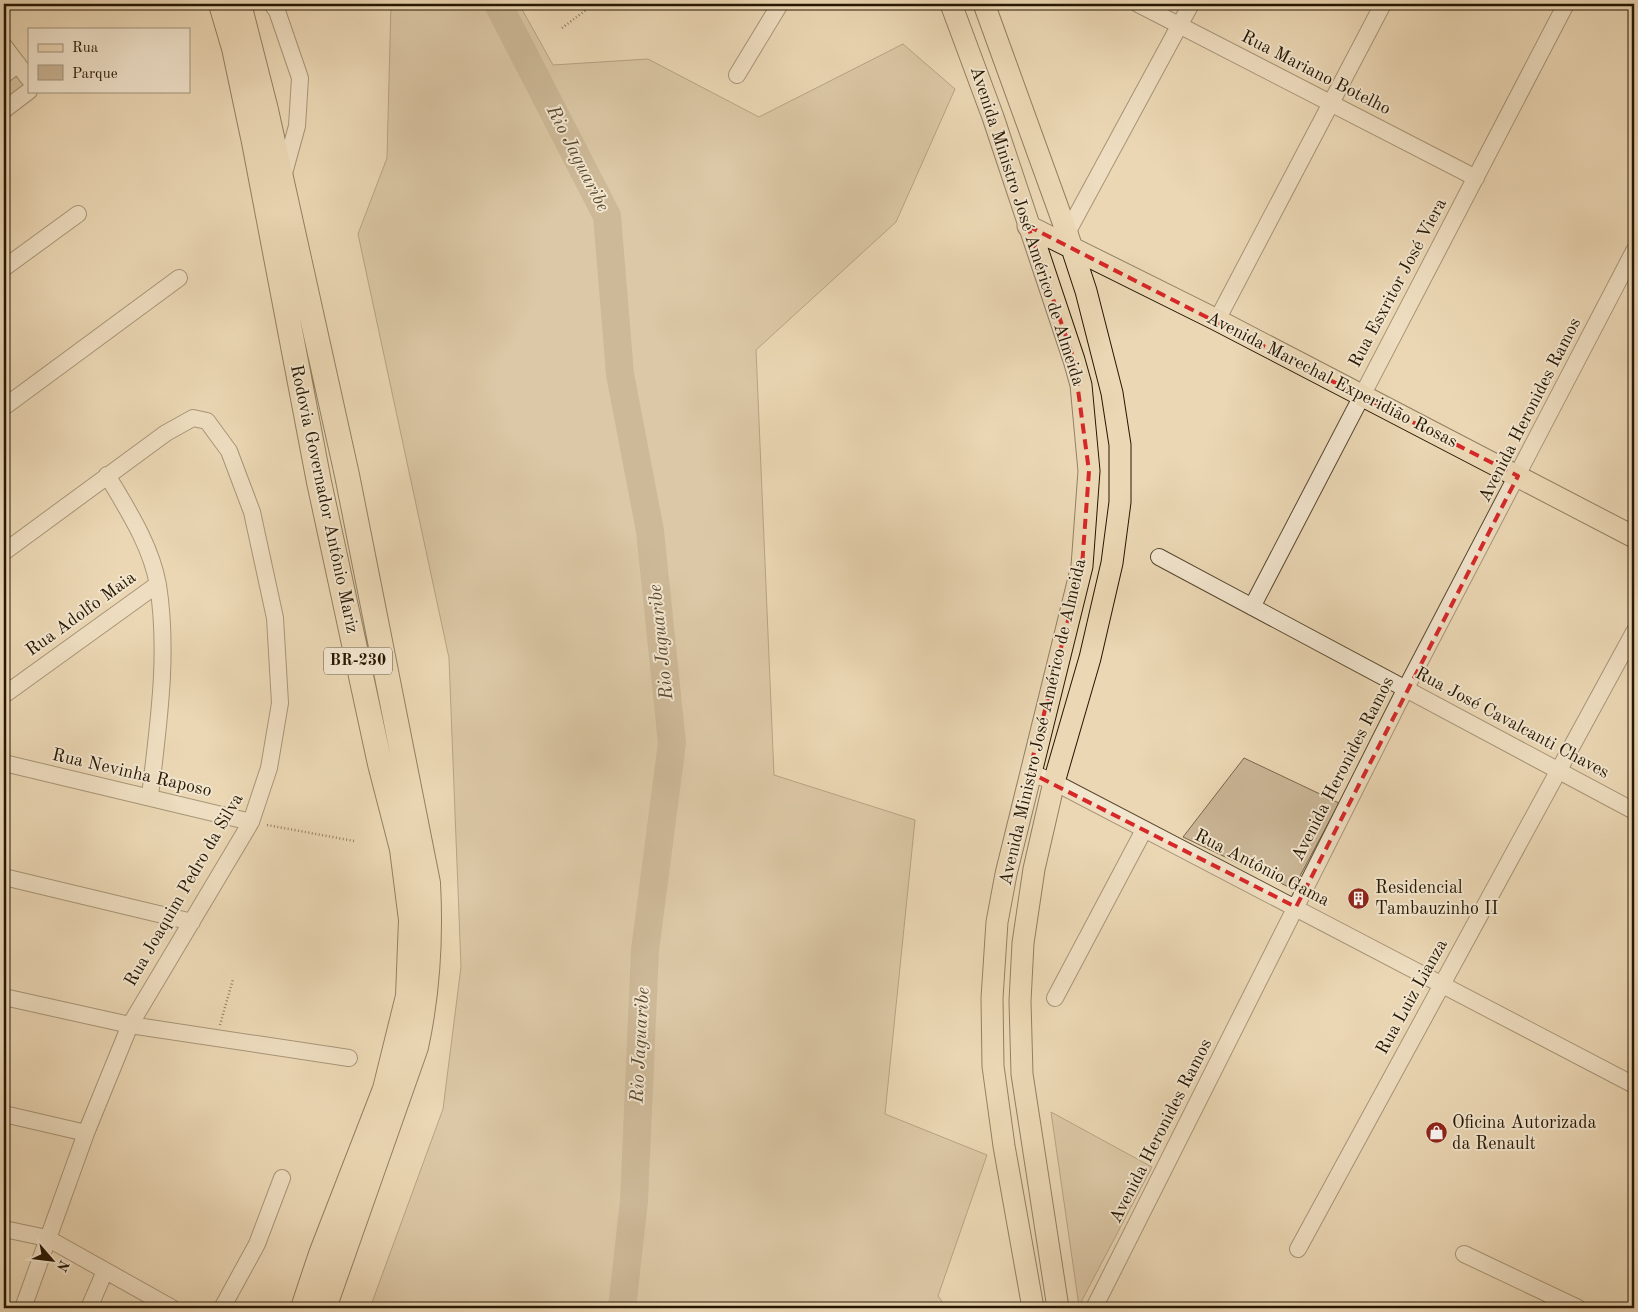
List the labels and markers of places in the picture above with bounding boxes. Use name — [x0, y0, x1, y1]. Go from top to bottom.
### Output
place label: Residencial Tambauzinho II — [1375, 879, 1498, 918]
building icon: Residencial Tambauzinho II — [1347, 886, 1371, 910]
place label: Oficina Autorizada da Renault — [1452, 1114, 1597, 1153]
shop icon: Oficina Autorizada da Renault — [1424, 1121, 1448, 1145]

